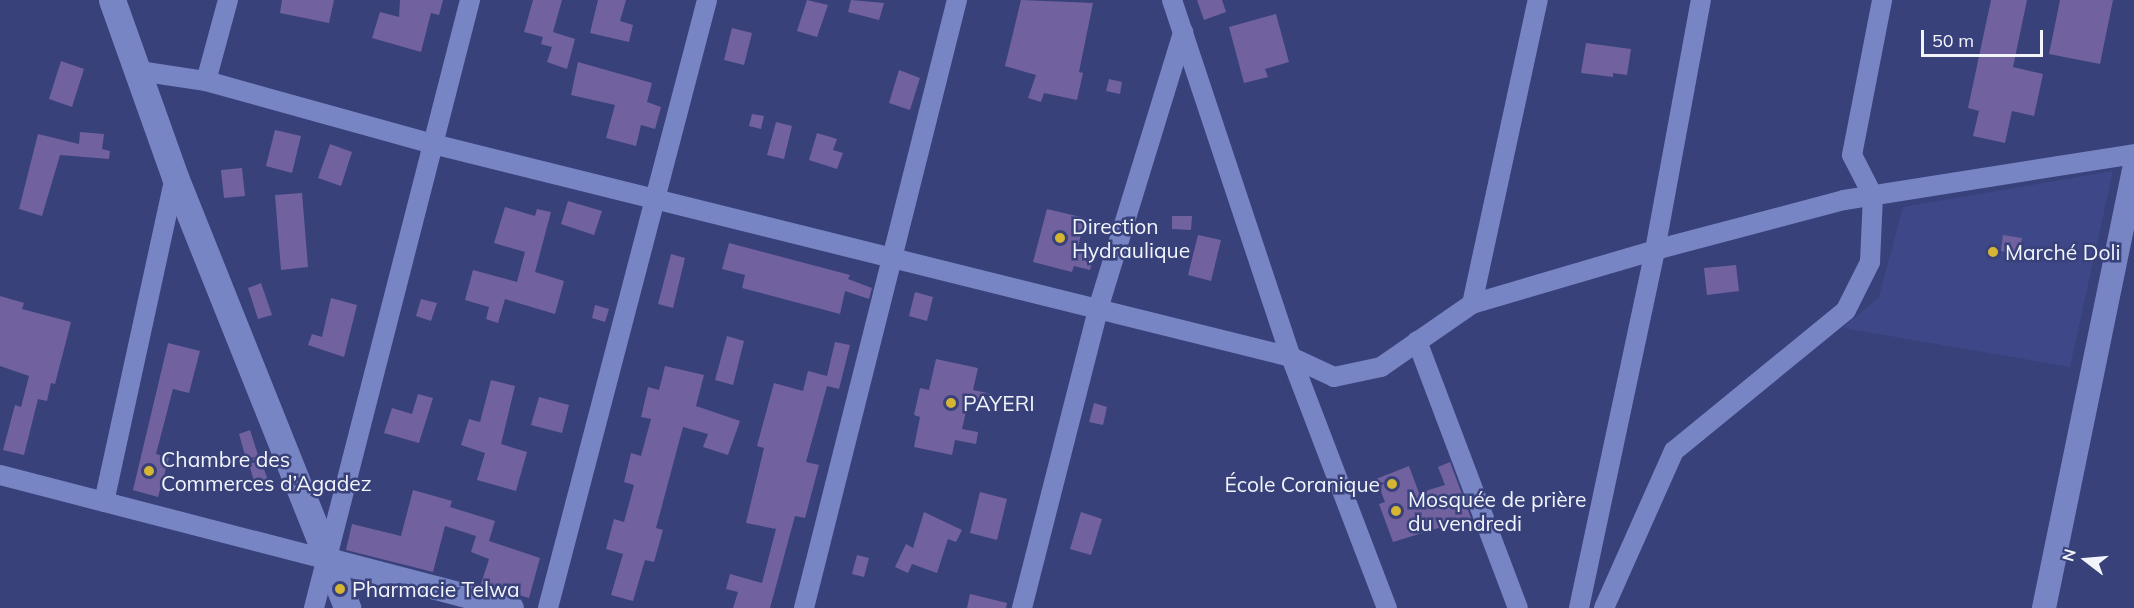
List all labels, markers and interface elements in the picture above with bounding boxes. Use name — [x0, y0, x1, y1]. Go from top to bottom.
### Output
scale bar — [1924, 18, 2046, 56]
text: 50 m — [1932, 29, 1974, 52]
place label: Direction Hydraulique — [1072, 213, 1190, 263]
marker: Direction Hydraulique — [1053, 231, 1067, 245]
place label: Marché Doli — [2005, 239, 2120, 265]
marker: Marché Doli — [1986, 245, 2000, 259]
place label: PAYERI — [963, 390, 1035, 416]
marker: PAYERI — [944, 396, 958, 410]
place label: Chambre des Commerces d’Agadez — [161, 446, 372, 496]
marker: Chambre des Commerces d’Agadez — [142, 464, 156, 478]
place label: École Coranique — [1224, 471, 1380, 497]
marker: École Coranique — [1385, 477, 1399, 491]
place label: Mosquée de prière du vendredi — [1408, 486, 1587, 536]
marker: Mosquée de prière du vendredi — [1389, 504, 1403, 518]
north arrow — [2056, 530, 2116, 590]
text: N — [2057, 546, 2080, 564]
place label: Pharmacie Telwa — [352, 576, 520, 602]
marker: Pharmacie Telwa — [333, 582, 347, 596]

